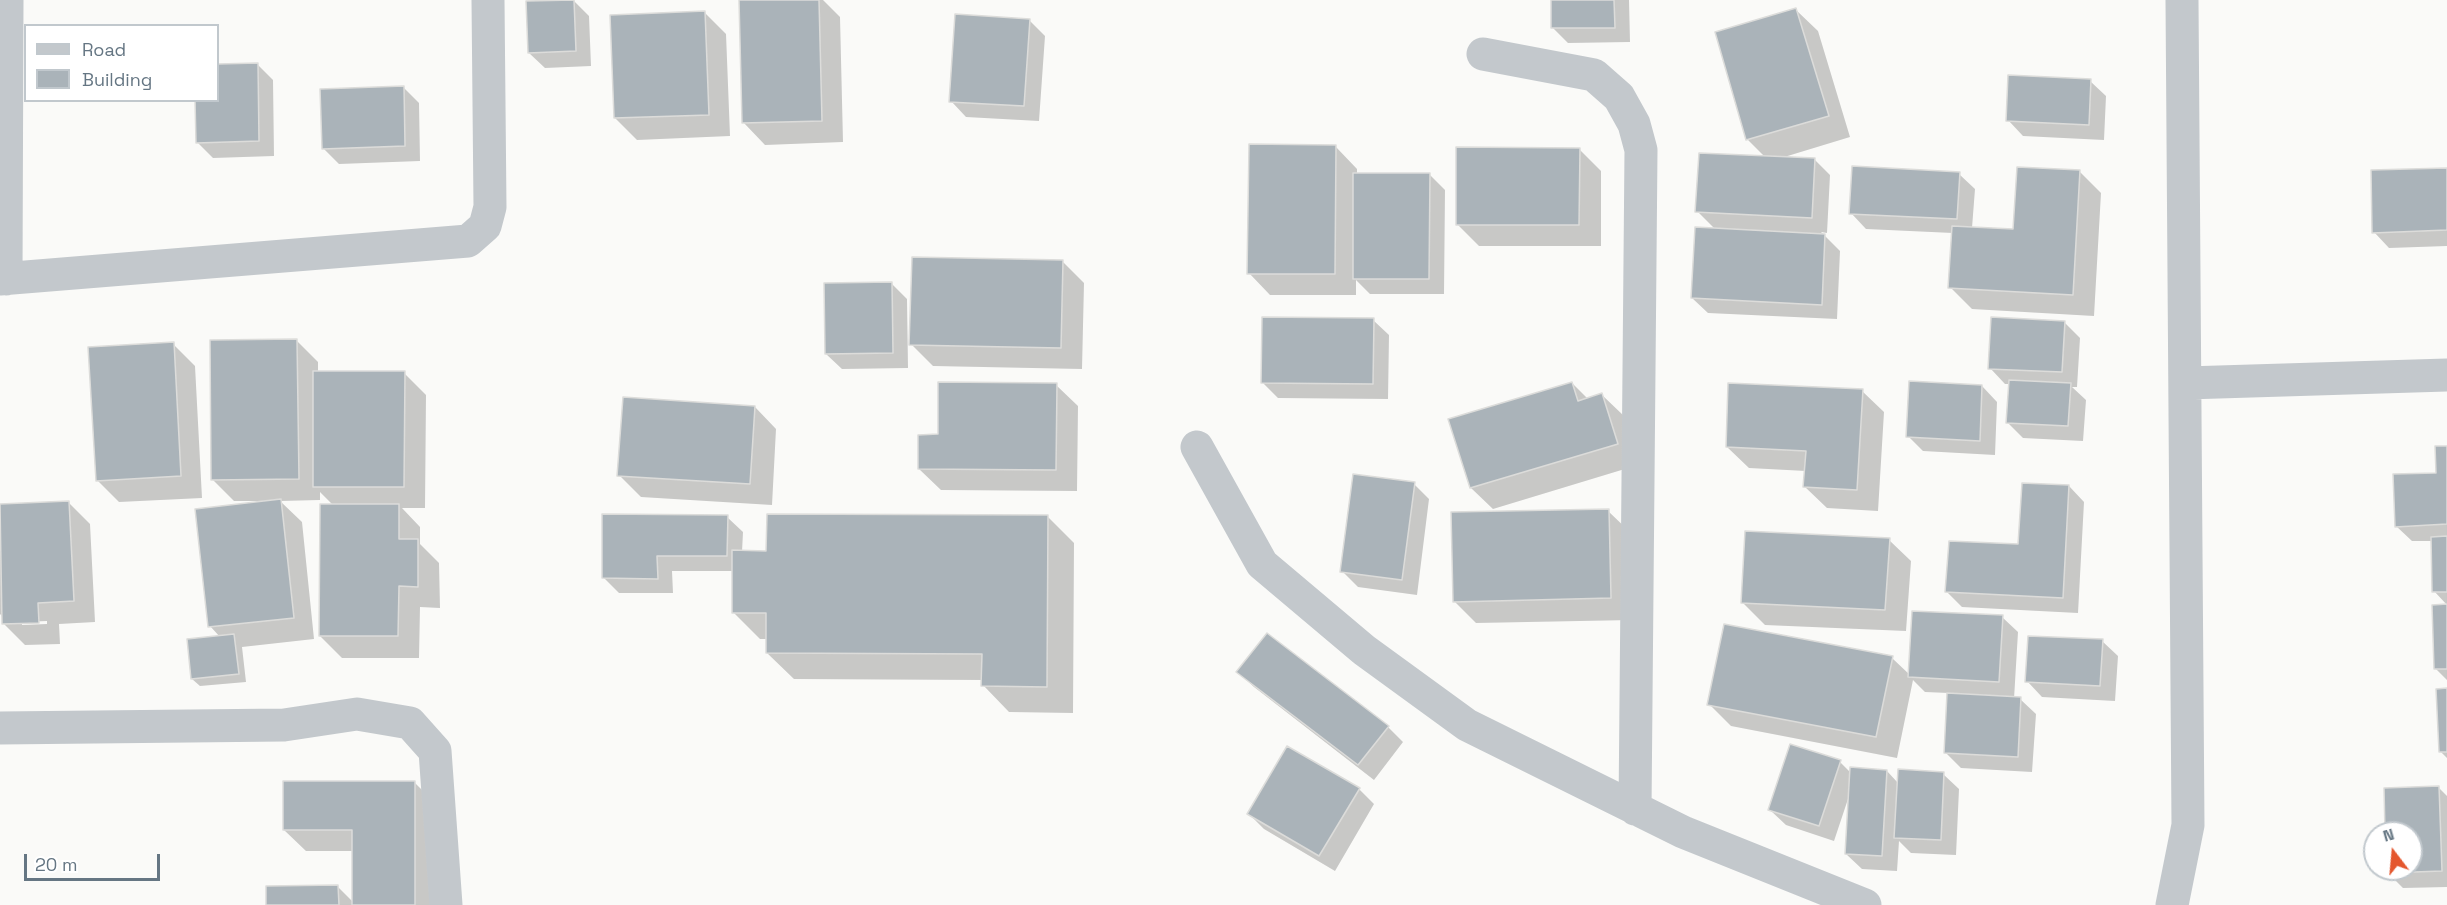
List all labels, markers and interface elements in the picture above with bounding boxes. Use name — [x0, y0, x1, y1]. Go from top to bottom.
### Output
legend — [24, 24, 219, 102]
text: Road — [82, 38, 126, 61]
text: Building — [82, 68, 152, 91]
north arrow — [2363, 821, 2423, 881]
text: N — [2380, 824, 2396, 847]
scale bar — [27, 842, 164, 880]
text: 20 m — [35, 853, 78, 876]

